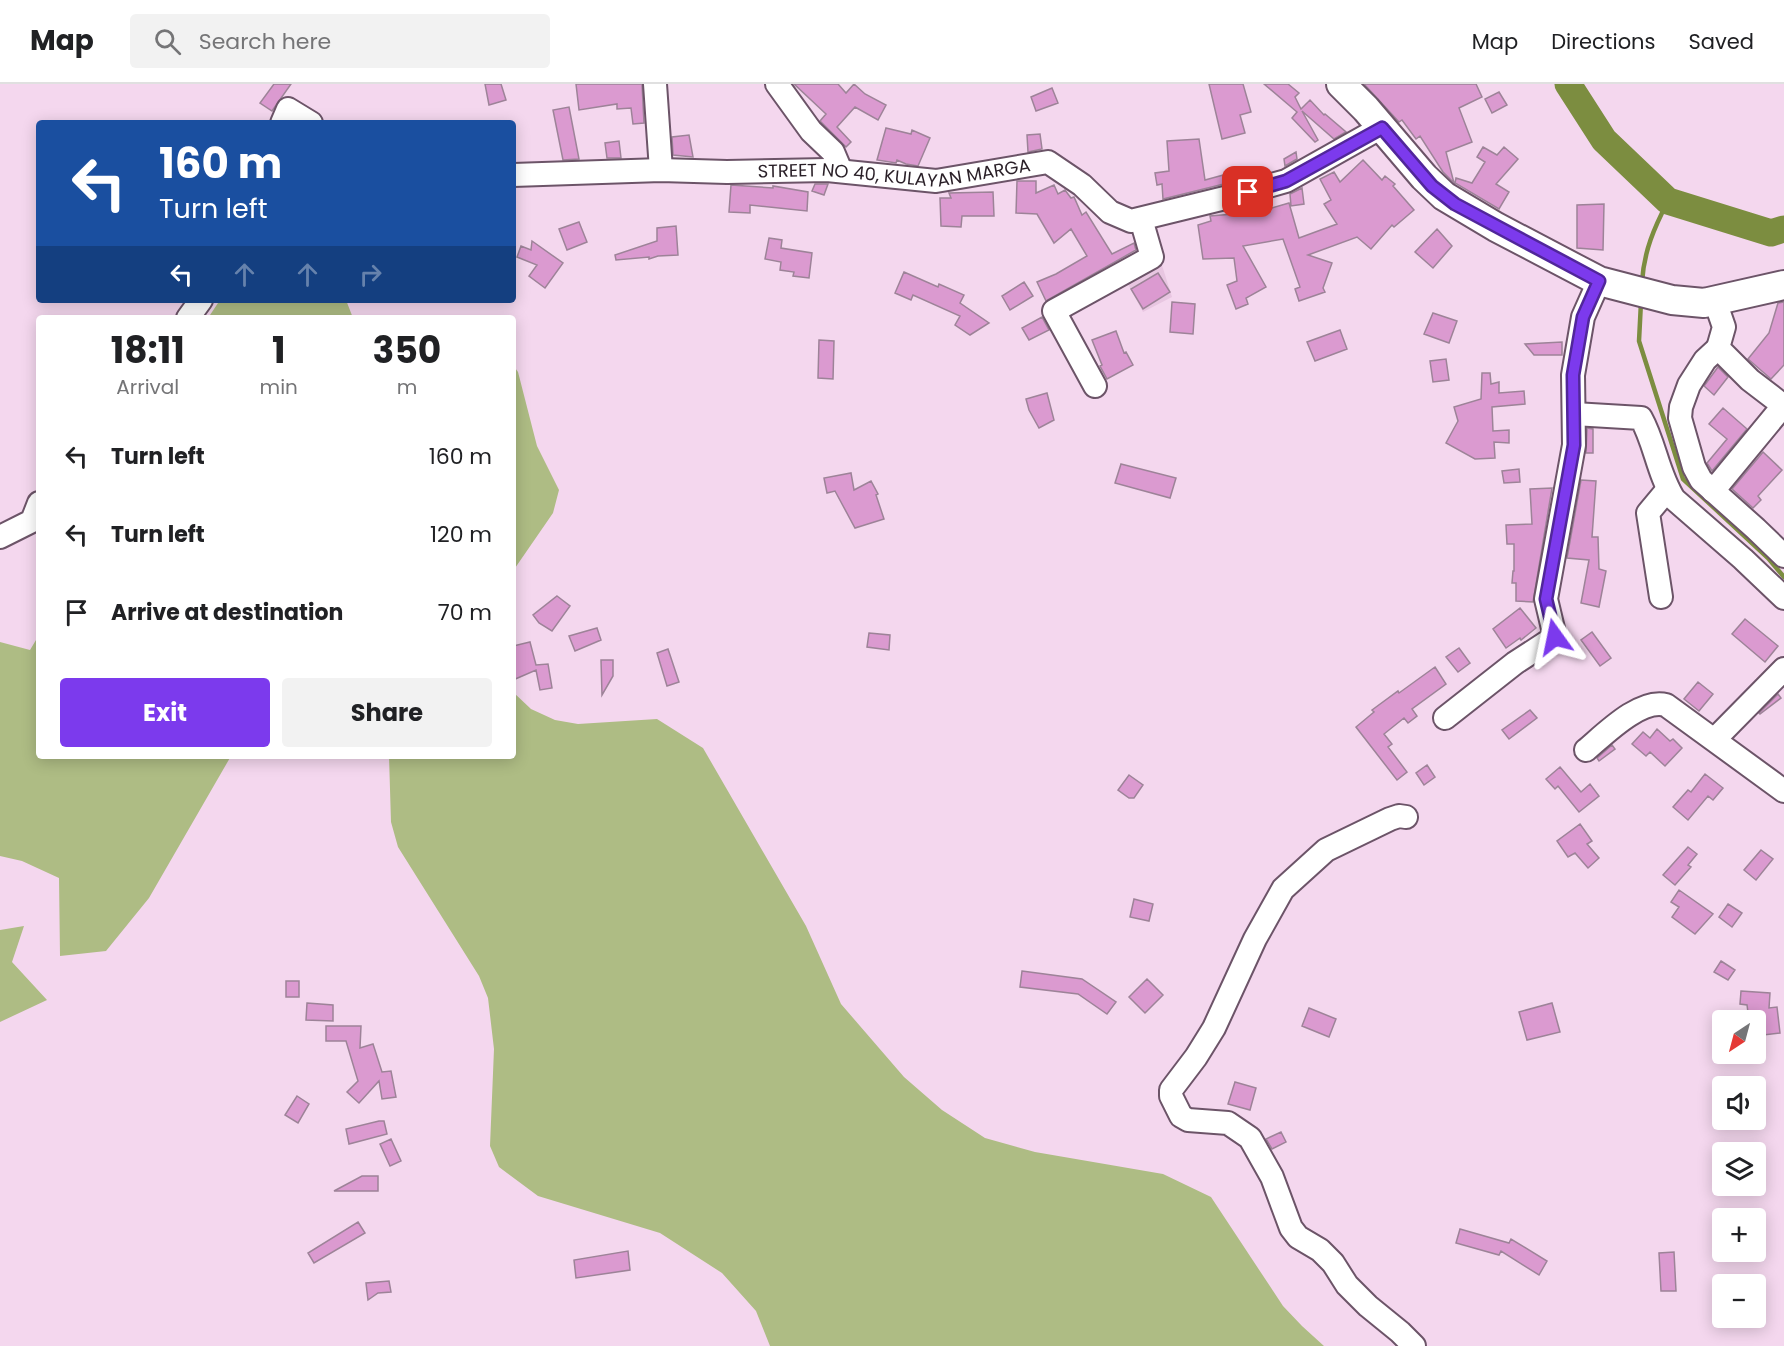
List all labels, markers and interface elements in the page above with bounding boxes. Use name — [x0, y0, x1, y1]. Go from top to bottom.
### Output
search box — [130, 14, 550, 68]
text: Map — [30, 21, 94, 60]
icon: search — [151, 25, 184, 58]
text: Search here — [199, 26, 331, 57]
text: Map — [1472, 27, 1518, 56]
text: Directions — [1551, 27, 1655, 56]
text: Saved — [1688, 27, 1754, 56]
text: 160 m — [159, 134, 282, 193]
icon: left — [60, 144, 138, 222]
street label: STREET NO 40, KULAYAN MARGA — [757, 152, 1032, 193]
pin — [1222, 166, 1273, 217]
icon: arrive — [1231, 175, 1264, 208]
text: Turn left — [159, 190, 268, 227]
icon: left — [165, 258, 198, 291]
icon: ahead — [228, 258, 261, 291]
icon: ahead — [291, 258, 324, 291]
icon: right — [354, 258, 387, 291]
text: 18:11 — [111, 325, 185, 376]
text: 1 — [272, 325, 286, 376]
text: 350 — [373, 325, 441, 376]
text: Arrival — [116, 373, 179, 401]
text: min — [260, 373, 298, 401]
text: m — [397, 373, 417, 401]
icon: left — [60, 440, 93, 473]
text: Turn left — [111, 441, 205, 472]
text: 160 m — [429, 441, 492, 472]
icon: left — [60, 518, 93, 551]
text: Turn left — [111, 519, 205, 550]
text: 120 m — [430, 519, 492, 550]
icon: arrive — [60, 596, 93, 629]
text: Arrive at destination — [111, 597, 343, 628]
text: 70 m — [438, 597, 492, 628]
position arrow — [1523, 605, 1587, 669]
button: Exit — [60, 678, 270, 747]
button: Share — [282, 678, 492, 747]
north arrow — [1712, 1010, 1766, 1064]
map controls — [1712, 1010, 1766, 1328]
button: sound — [1712, 1076, 1766, 1130]
button: layers — [1712, 1142, 1766, 1196]
button: + — [1712, 1208, 1766, 1262]
button: − — [1712, 1274, 1766, 1328]

